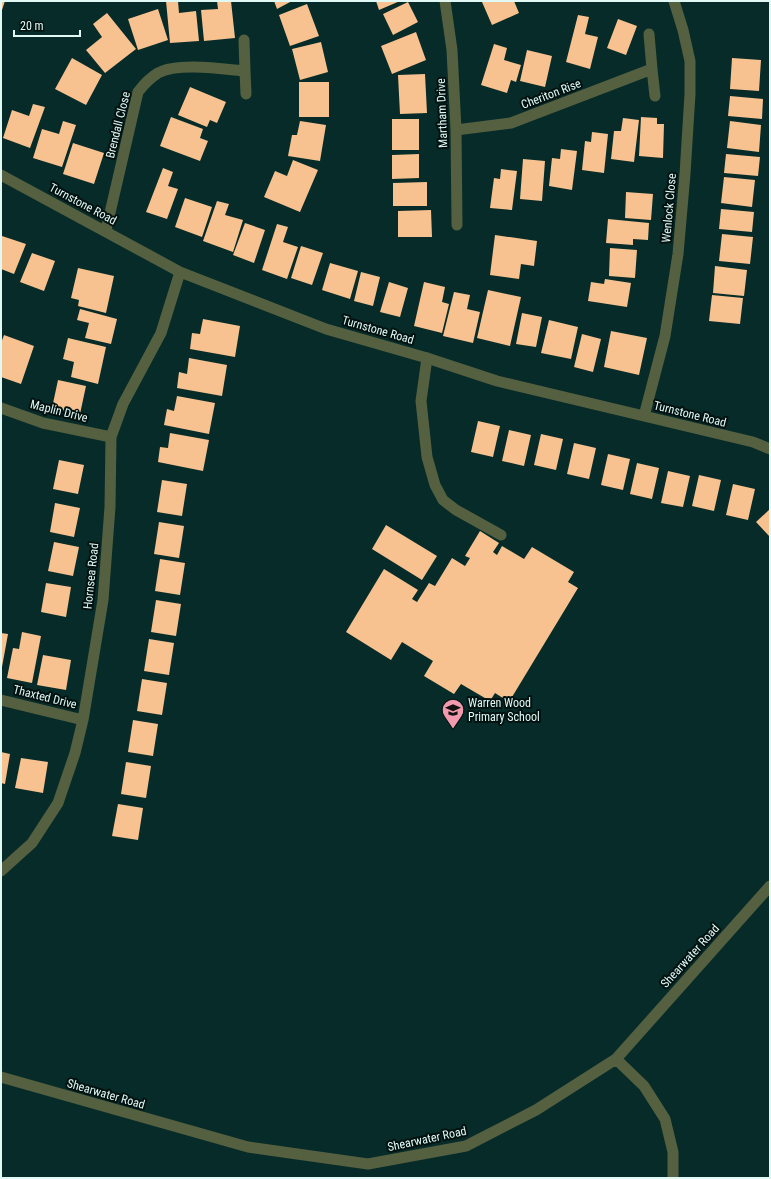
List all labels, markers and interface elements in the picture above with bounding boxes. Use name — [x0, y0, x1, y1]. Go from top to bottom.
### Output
scale bar — [14, 12, 80, 38]
text: 20 m — [20, 19, 44, 33]
street label: Cheriton Rise — [519, 76, 583, 112]
street label: Martham Drive — [434, 78, 450, 148]
street label: Brendall Close — [103, 90, 133, 160]
street label: Wenlock Close — [659, 172, 679, 243]
street label: Turnstone Road — [47, 180, 119, 228]
street label: Turnstone Road — [340, 313, 416, 347]
street label: Maplin Drive — [29, 397, 90, 425]
street label: Turnstone Road — [652, 398, 728, 430]
street label: Hornsea Road — [81, 542, 101, 610]
street label: Thaxted Drive — [12, 682, 79, 712]
place label: Warren Wood Primary School — [468, 696, 540, 724]
school or university icon: Warren Wood Primary School — [440, 697, 466, 730]
street label: Shearwater Road — [658, 921, 722, 991]
street label: Shearwater Road — [65, 1076, 147, 1112]
street label: Shearwater Road — [386, 1124, 468, 1154]

